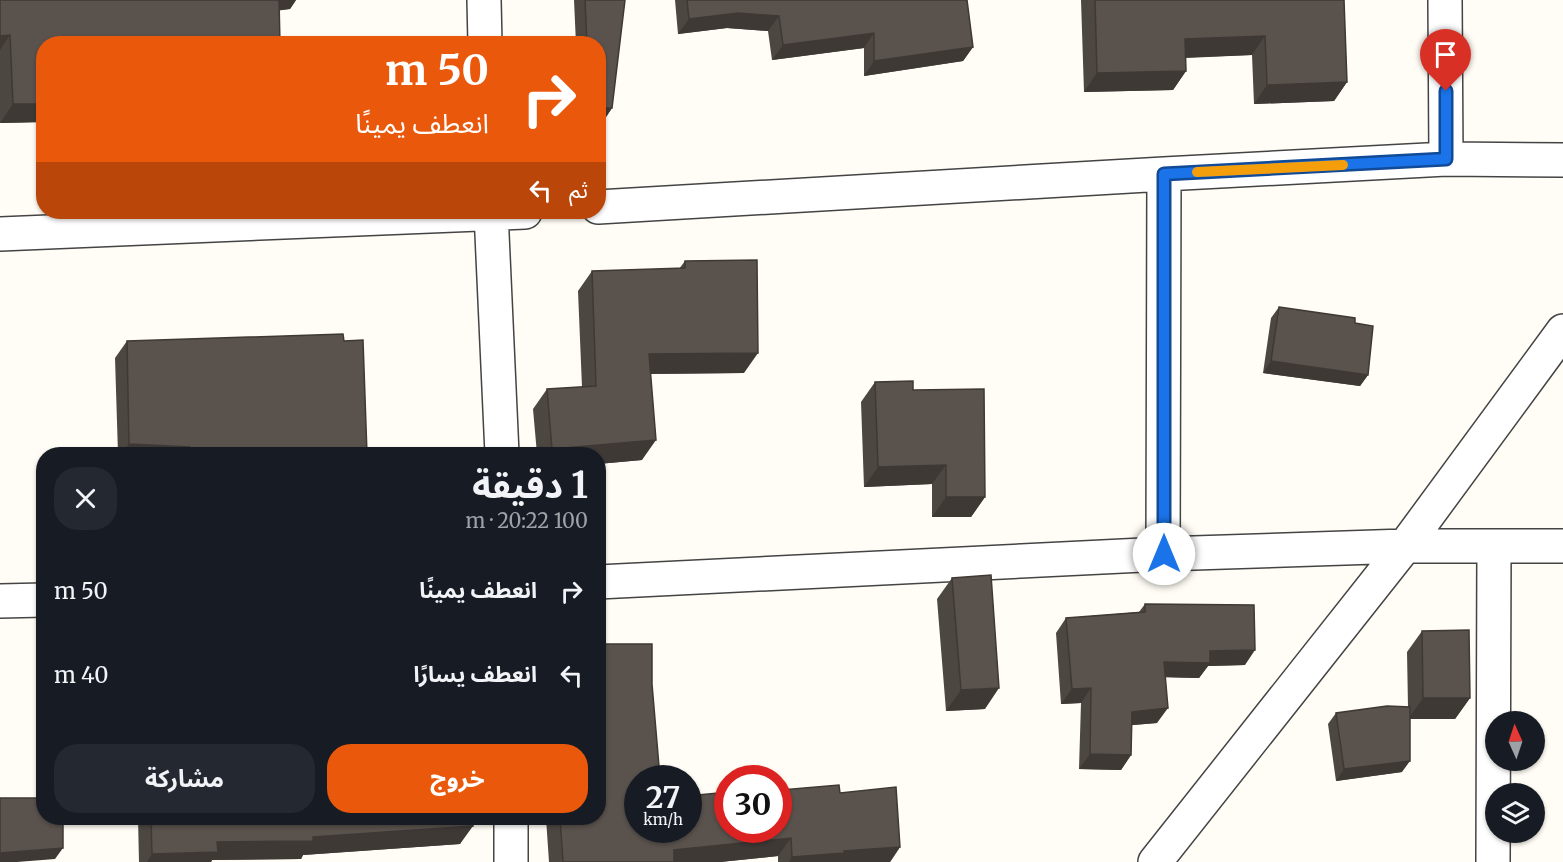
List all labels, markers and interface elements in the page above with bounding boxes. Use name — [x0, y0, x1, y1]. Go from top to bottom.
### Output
pin — [1420, 29, 1471, 91]
icon: arrive — [1429, 38, 1462, 71]
text: 50 m — [385, 44, 489, 96]
icon: right — [510, 60, 588, 138]
text: انعطف يمينًا — [355, 106, 489, 140]
icon: left — [524, 174, 557, 207]
text: ثم — [569, 176, 588, 204]
text: 1 دقيقة — [472, 463, 588, 508]
button: close — [54, 467, 117, 530]
text: 100 m · 20:22 — [466, 508, 588, 533]
position arrow — [1132, 522, 1196, 586]
icon: right — [555, 575, 588, 608]
text: انعطف يمينًا — [419, 576, 537, 604]
text: 50 m — [54, 577, 108, 605]
icon: left — [555, 659, 588, 692]
text: انعطف يسارًا — [414, 660, 537, 688]
text: 40 m — [54, 661, 109, 689]
north arrow — [1485, 711, 1545, 771]
map controls — [1485, 711, 1545, 843]
button: مشاركة — [54, 744, 315, 813]
button: خروج — [327, 744, 588, 813]
speed limit sign: 30 — [714, 765, 792, 843]
text: 27 — [646, 778, 680, 816]
button: layers — [1485, 783, 1545, 843]
text: km/h — [643, 810, 683, 829]

